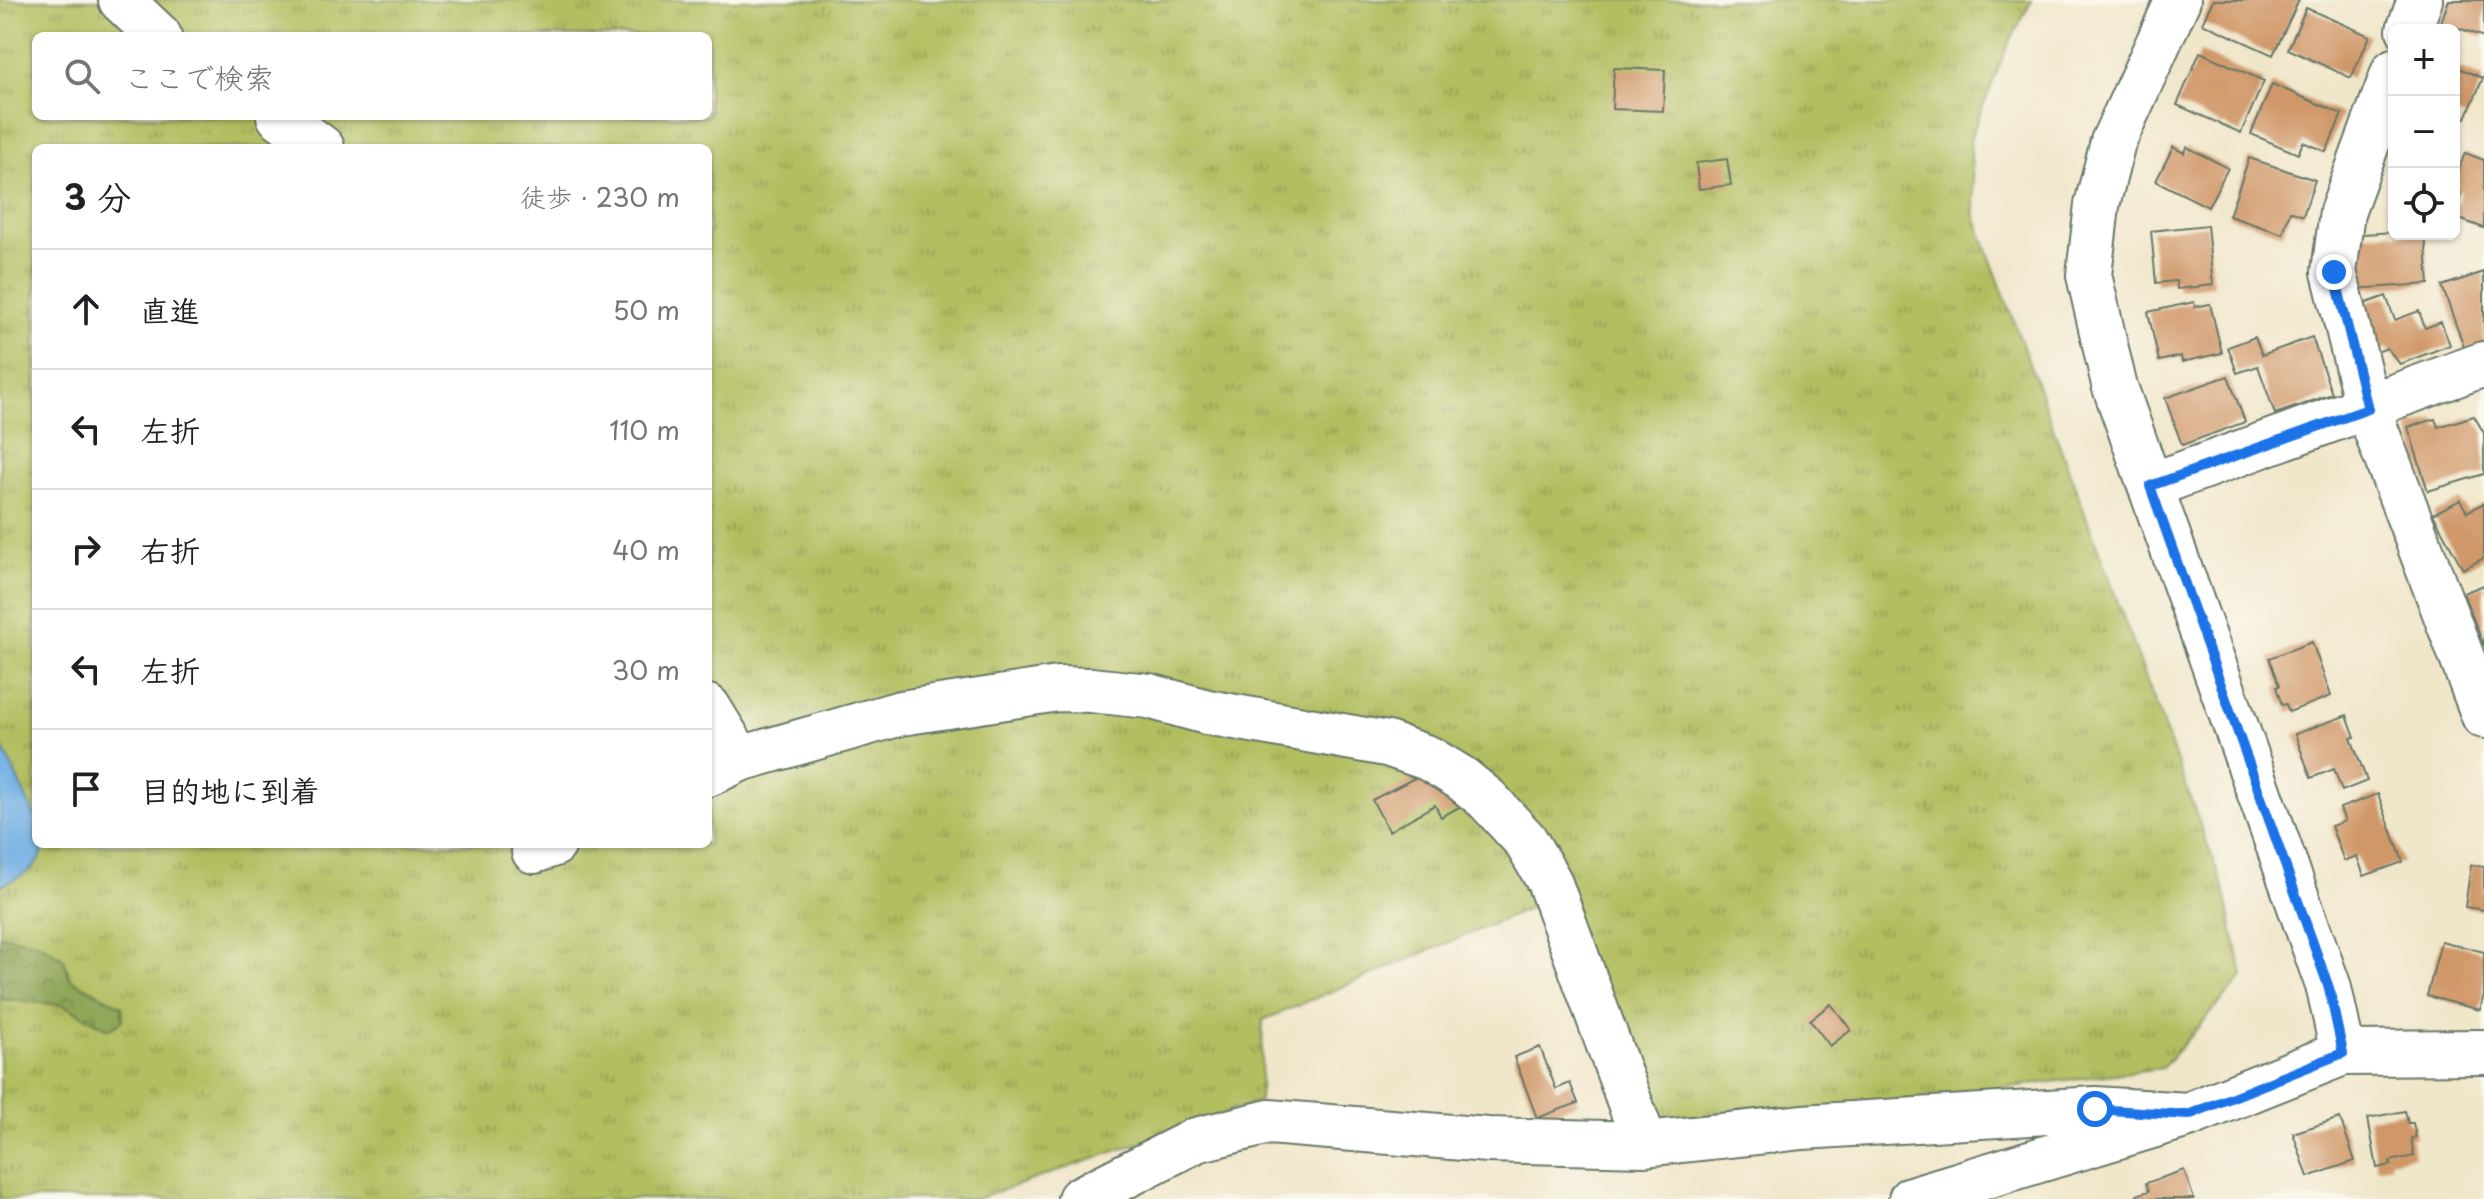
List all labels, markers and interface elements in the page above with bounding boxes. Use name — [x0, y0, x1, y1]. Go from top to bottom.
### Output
map controls — [2388, 24, 2460, 240]
button: + — [2388, 24, 2460, 96]
search box — [32, 32, 712, 120]
icon: search — [60, 54, 104, 98]
text: ここで検索 — [124, 54, 274, 99]
button: − — [2388, 96, 2460, 168]
button: locate — [2388, 168, 2460, 240]
text: 3 分 — [64, 170, 131, 222]
text: 徒歩 · 230 m — [520, 177, 680, 216]
route end — [2316, 254, 2352, 290]
icon: ahead — [64, 287, 108, 331]
text: 直進 — [140, 287, 200, 332]
text: 50 m — [613, 290, 680, 329]
icon: left — [64, 407, 108, 451]
text: 左折 — [140, 407, 200, 452]
text: 110 m — [609, 410, 680, 449]
icon: right — [64, 527, 108, 571]
text: 右折 — [140, 527, 200, 572]
text: 40 m — [612, 530, 680, 569]
icon: left — [64, 647, 108, 691]
text: 左折 — [140, 647, 200, 692]
text: 30 m — [612, 650, 680, 689]
icon: arrive — [64, 767, 108, 811]
text: 目的地に到着 — [140, 767, 320, 812]
route start — [2077, 1091, 2113, 1127]

